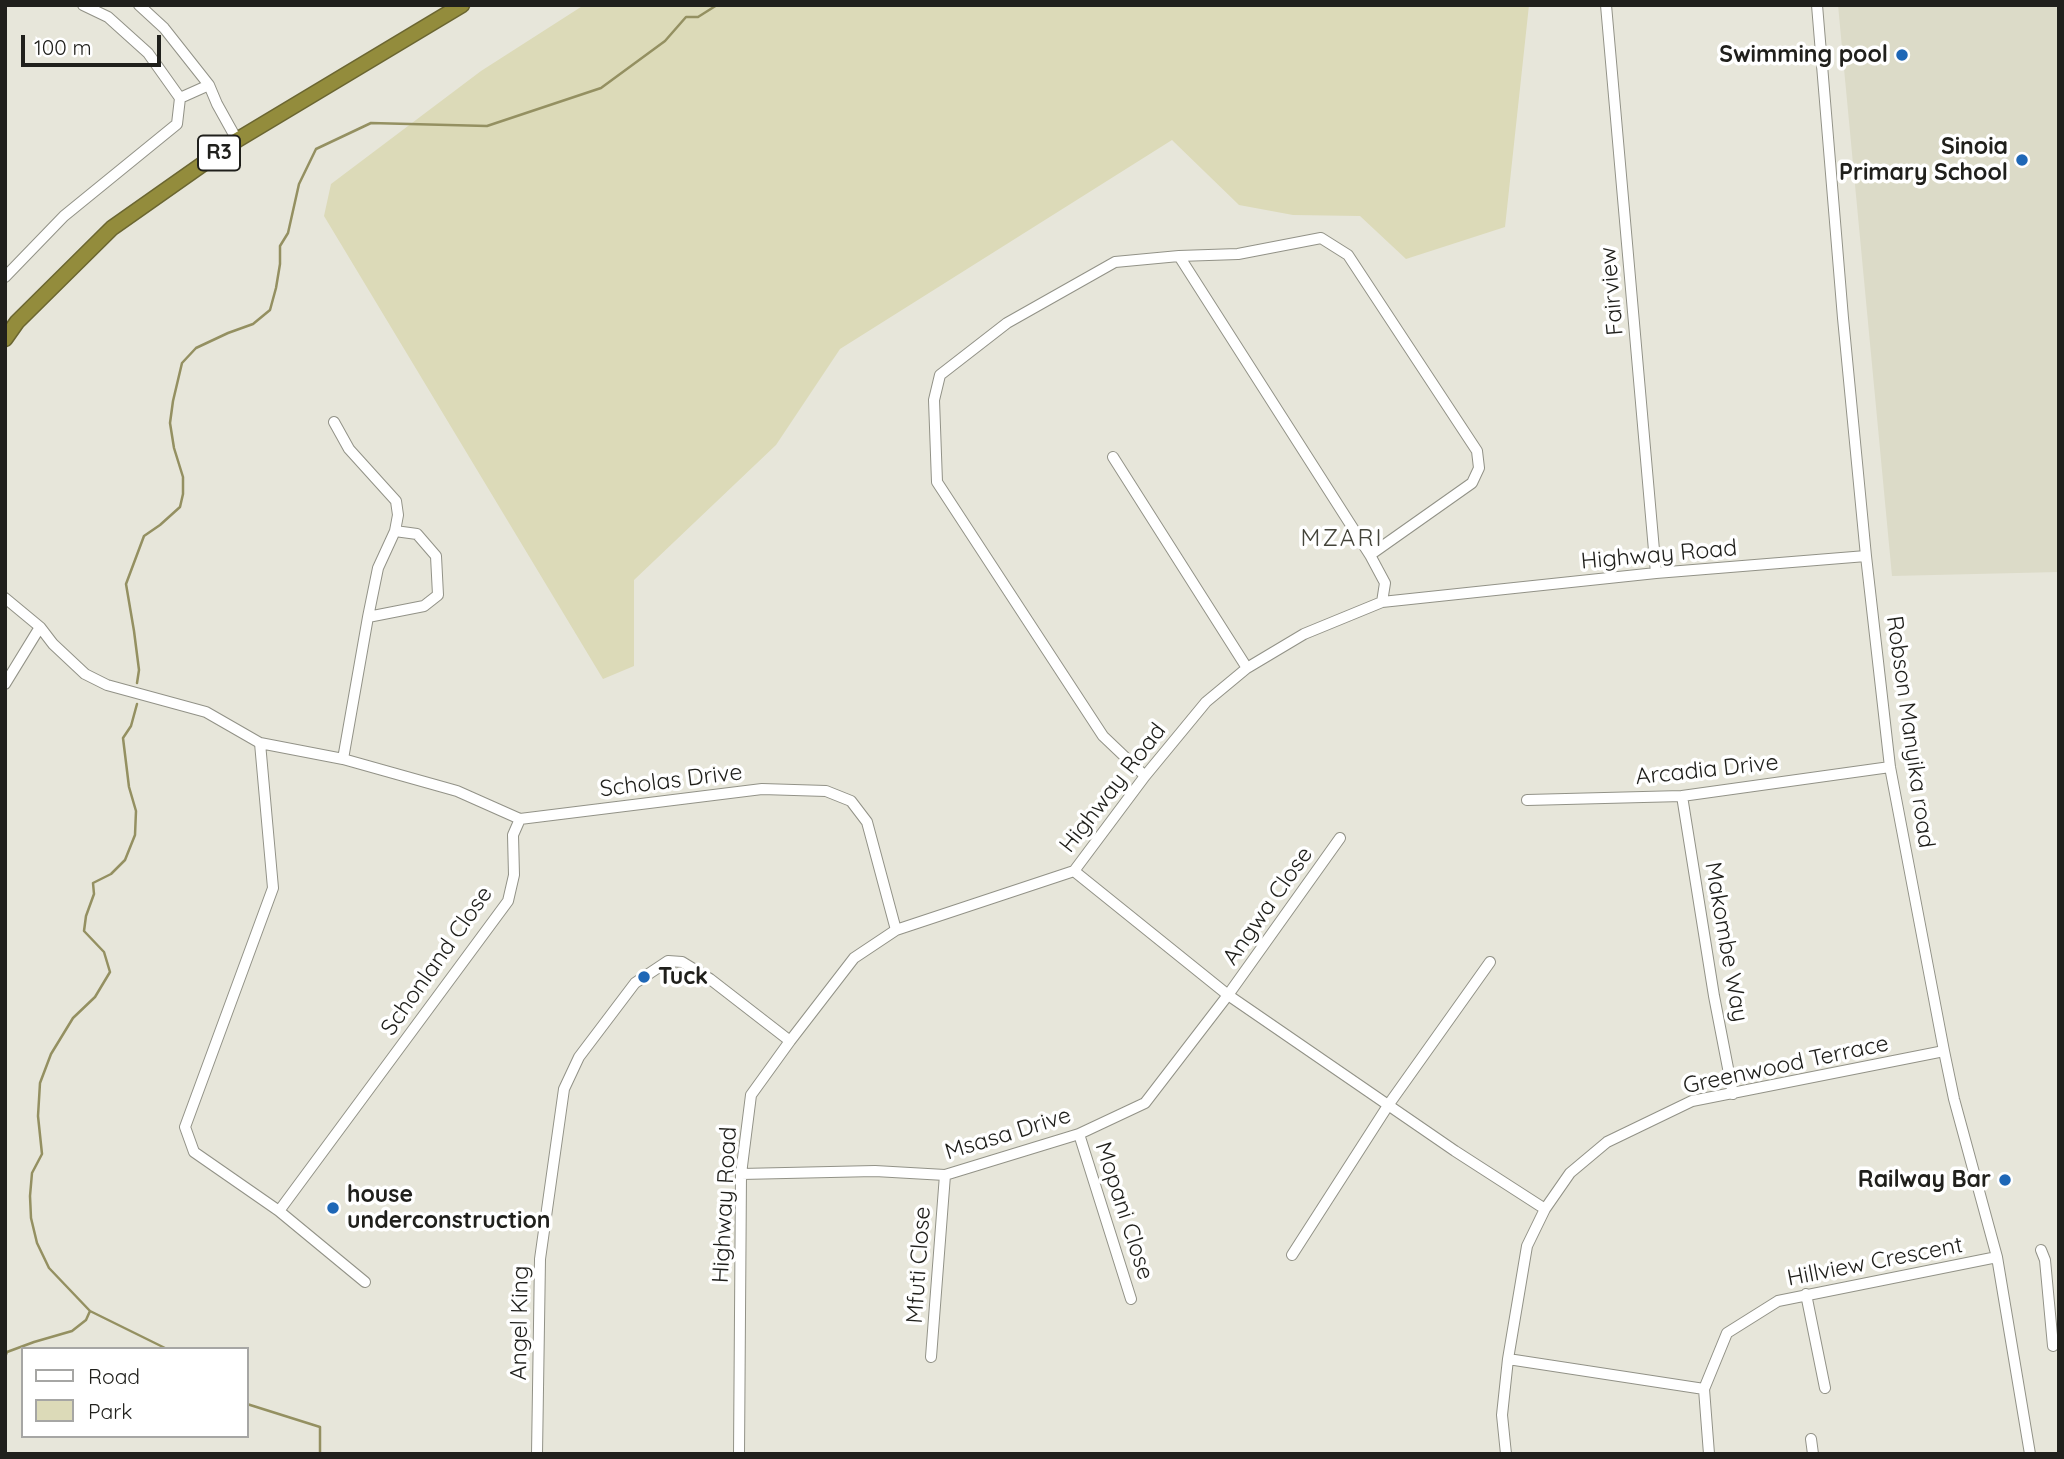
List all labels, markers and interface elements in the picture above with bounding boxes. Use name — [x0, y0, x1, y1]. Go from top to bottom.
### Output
scale bar — [24, 21, 164, 65]
text: 100 m — [34, 34, 92, 60]
place label: Swimming pool — [1719, 41, 1888, 69]
marker: Swimming pool — [1894, 47, 1910, 63]
place label: Sinoia Primary School — [1839, 133, 2008, 187]
road number: R3 — [198, 136, 240, 170]
marker: Sinoia Primary School — [2014, 152, 2030, 168]
street label: Fairview — [1594, 246, 1630, 336]
district label: MZARI — [1301, 525, 1383, 553]
street label: Highway Road — [1580, 534, 1738, 576]
street label: Robson Manyika road — [1880, 614, 1940, 850]
street label: Highway Road — [1054, 718, 1172, 858]
street label: Arcadia Drive — [1634, 749, 1780, 791]
street label: Scholas Drive — [598, 759, 744, 803]
street label: Angwa Close — [1217, 842, 1319, 970]
street label: Makombe Way — [1698, 860, 1754, 1024]
street label: Schonland Close — [375, 881, 499, 1041]
place label: Tuck — [658, 963, 708, 991]
marker: Tuck — [636, 969, 652, 985]
street label: Greenwood Terrace — [1681, 1030, 1891, 1100]
street label: Msasa Drive — [942, 1102, 1074, 1166]
street label: Highway Road — [707, 1126, 743, 1284]
street label: Mopani Close — [1089, 1139, 1159, 1283]
place label: Railway Bar — [1858, 1166, 1991, 1194]
marker: Railway Bar — [1997, 1172, 2013, 1188]
place label: house underconstruction — [347, 1181, 551, 1235]
marker: house underconstruction — [325, 1200, 341, 1216]
street label: Mfuti Close — [901, 1206, 937, 1324]
street label: Hillview Crescent — [1785, 1231, 1965, 1293]
street label: Angel King — [505, 1265, 535, 1381]
legend — [21, 1347, 248, 1438]
text: Road — [88, 1363, 140, 1389]
text: Park — [88, 1398, 132, 1424]

